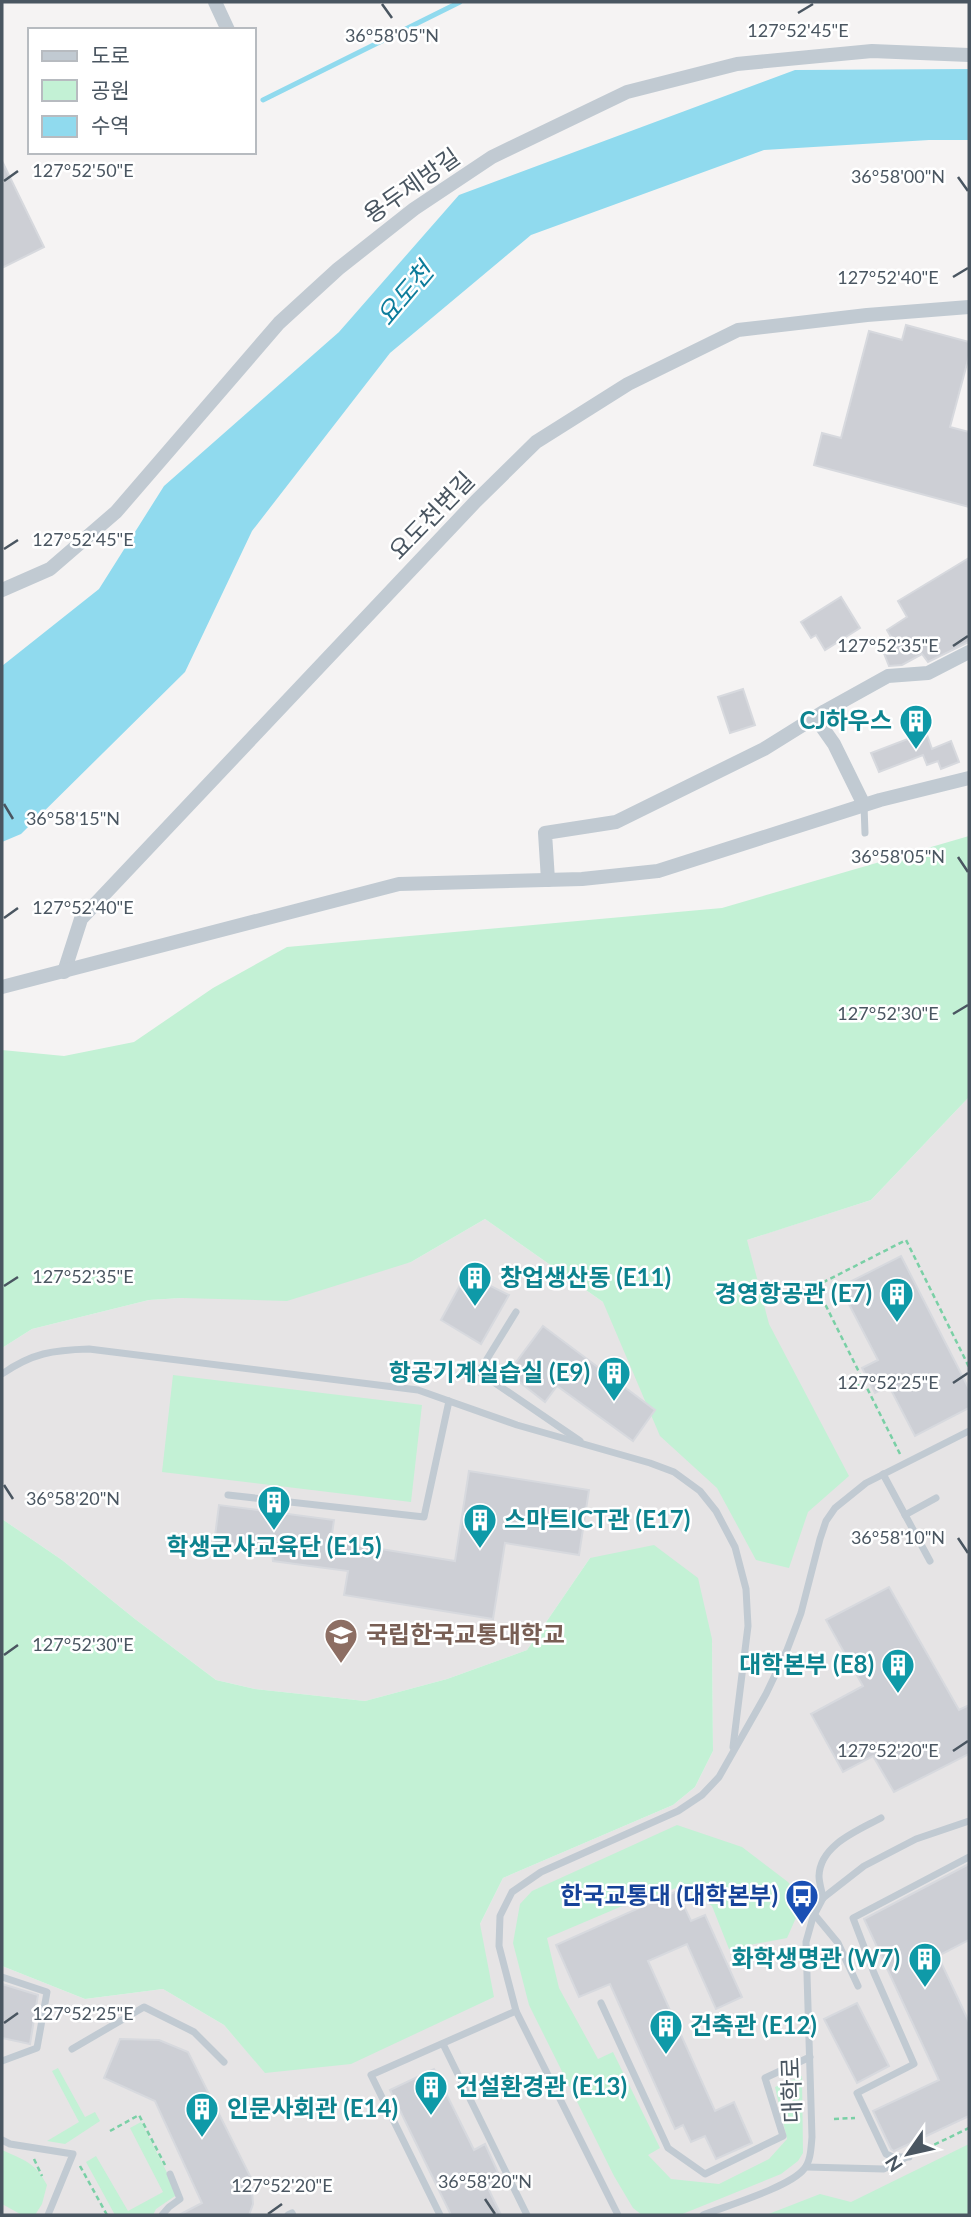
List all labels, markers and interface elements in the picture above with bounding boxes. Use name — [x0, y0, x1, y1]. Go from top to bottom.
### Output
text: 127°52'45"E — [747, 19, 849, 41]
text: 36°58'05"N — [345, 24, 439, 46]
legend — [28, 28, 256, 154]
text: 도로 — [91, 42, 130, 67]
text: 공원 — [91, 77, 130, 102]
text: 수역 — [91, 112, 130, 137]
street label: 용두제방길 — [358, 141, 465, 228]
text: 127°52'50"E — [32, 159, 134, 181]
text: 36°58'00"N — [851, 165, 945, 187]
water label: 요도천 — [369, 253, 442, 331]
text: 127°52'40"E — [837, 266, 939, 288]
street label: 요도천변길 — [382, 465, 480, 565]
text: 127°52'45"E — [32, 528, 134, 550]
text: 127°52'35"E — [837, 634, 939, 656]
building icon: CJ하우스 — [897, 702, 935, 751]
place label: CJ하우스 — [800, 705, 892, 734]
text: 36°58'15"N — [26, 807, 120, 829]
text: 36°58'05"N — [851, 845, 945, 867]
text: 127°52'40"E — [32, 896, 134, 918]
text: 127°52'30"E — [837, 1002, 939, 1024]
building icon: 창업생산동 (E11) — [456, 1259, 494, 1308]
place label: 창업생산동 (E11) — [500, 1262, 671, 1291]
text: 127°52'35"E — [32, 1265, 134, 1287]
building icon: 경영항공관 (E7) — [878, 1275, 916, 1324]
place label: 경영항공관 (E7) — [715, 1278, 872, 1307]
building icon: 항공기계실습실 (E9) — [595, 1354, 633, 1403]
place label: 항공기계실습실 (E9) — [389, 1357, 590, 1386]
text: 127°52'25"E — [837, 1371, 939, 1393]
building icon: 학생군사교육단 (E15) — [255, 1483, 293, 1532]
text: 36°58'20"N — [26, 1487, 120, 1509]
building icon: 스마트ICT관 (E17) — [461, 1501, 499, 1550]
place label: 스마트ICT관 (E17) — [504, 1504, 690, 1533]
text: 36°58'10"N — [851, 1526, 945, 1548]
place label: 학생군사교육단 (E15) — [166, 1531, 382, 1560]
school or university icon: 국립한국교통대학교 — [322, 1616, 360, 1665]
place label: 국립한국교통대학교 — [366, 1619, 565, 1648]
text: 127°52'30"E — [32, 1633, 134, 1655]
building icon: 대학본부 (E8) — [879, 1646, 917, 1695]
place label: 대학본부 (E8) — [739, 1649, 874, 1678]
text: 127°52'20"E — [837, 1739, 939, 1761]
bus stop icon: 한국교통대 (대학본부) — [783, 1877, 821, 1926]
place label: 한국교통대 (대학본부) — [560, 1880, 778, 1909]
building icon: 화학생명관 (W7) — [906, 1940, 944, 1989]
place label: 화학생명관 (W7) — [731, 1943, 900, 1972]
text: 127°52'25"E — [32, 2002, 134, 2024]
building icon: 건축관 (E12) — [647, 2007, 685, 2056]
place label: 건축관 (E12) — [690, 2010, 817, 2039]
street label: 대학로 — [775, 2056, 806, 2124]
building icon: 건설환경관 (E13) — [412, 2068, 450, 2117]
place label: 건설환경관 (E13) — [456, 2071, 627, 2100]
building icon: 인문사회관 (E14) — [183, 2090, 221, 2139]
place label: 인문사회관 (E14) — [227, 2093, 398, 2122]
north arrow — [873, 2119, 943, 2189]
text: N — [880, 2151, 907, 2176]
text: 36°58'20"N — [438, 2170, 532, 2192]
text: 127°52'20"E — [231, 2174, 333, 2196]

